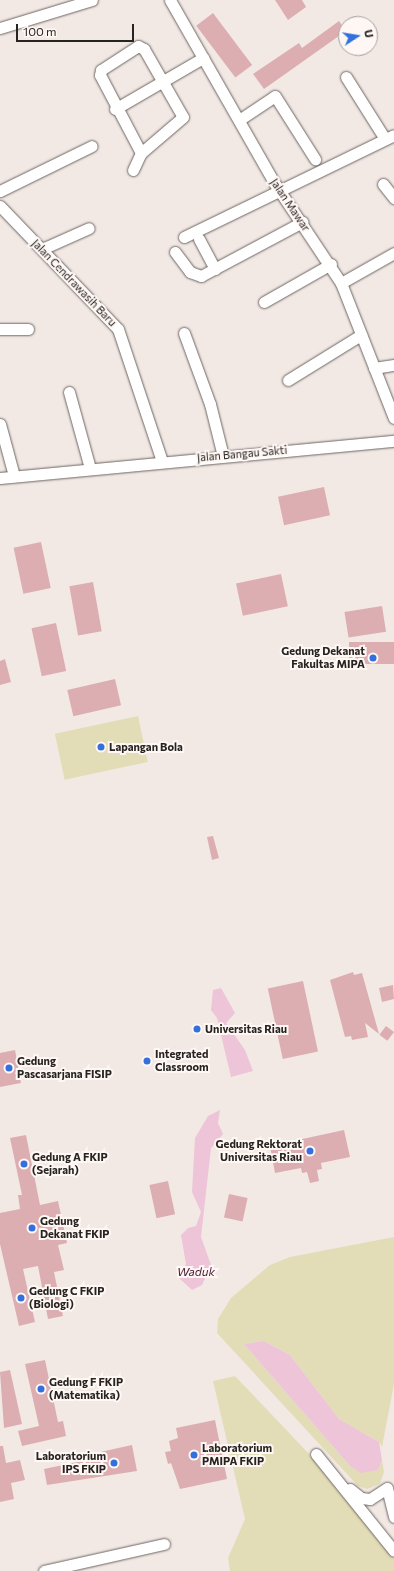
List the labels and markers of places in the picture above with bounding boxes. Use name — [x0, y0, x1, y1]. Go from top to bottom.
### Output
place label: Gedung Dekanat Fakultas MIPA — [281, 645, 365, 671]
marker: Gedung Dekanat Fakultas MIPA — [368, 653, 378, 663]
place label: Lapangan Bola — [109, 740, 183, 754]
marker: Lapangan Bola — [96, 742, 106, 752]
place label: Universitas Riau — [205, 1022, 287, 1036]
marker: Universitas Riau — [192, 1024, 202, 1034]
place label: Integrated Classroom — [155, 1048, 209, 1074]
place label: Gedung Pascasarjana FISIP — [17, 1055, 112, 1081]
marker: Integrated Classroom — [142, 1056, 152, 1066]
marker: Gedung Pascasarjana FISIP — [4, 1063, 14, 1073]
place label: Gedung Rektorat Universitas Riau — [216, 1138, 302, 1164]
marker: Gedung Rektorat Universitas Riau — [305, 1146, 315, 1156]
place label: Gedung A FKIP (Sejarah) — [32, 1151, 108, 1177]
marker: Gedung A FKIP (Sejarah) — [19, 1159, 29, 1169]
place label: Gedung Dekanat FKIP — [40, 1215, 110, 1241]
marker: Gedung Dekanat FKIP — [27, 1223, 37, 1233]
place label: Gedung C FKIP (Biologi) — [29, 1285, 104, 1311]
marker: Gedung C FKIP (Biologi) — [16, 1293, 26, 1303]
place label: Gedung F FKIP (Matematika) — [49, 1376, 123, 1402]
marker: Gedung F FKIP (Matematika) — [36, 1384, 46, 1394]
place label: Laboratorium PMIPA FKIP — [202, 1442, 272, 1468]
place label: Laboratorium IPS FKIP — [36, 1450, 106, 1476]
marker: Laboratorium PMIPA FKIP — [189, 1450, 199, 1460]
marker: Laboratorium IPS FKIP — [109, 1458, 119, 1468]

